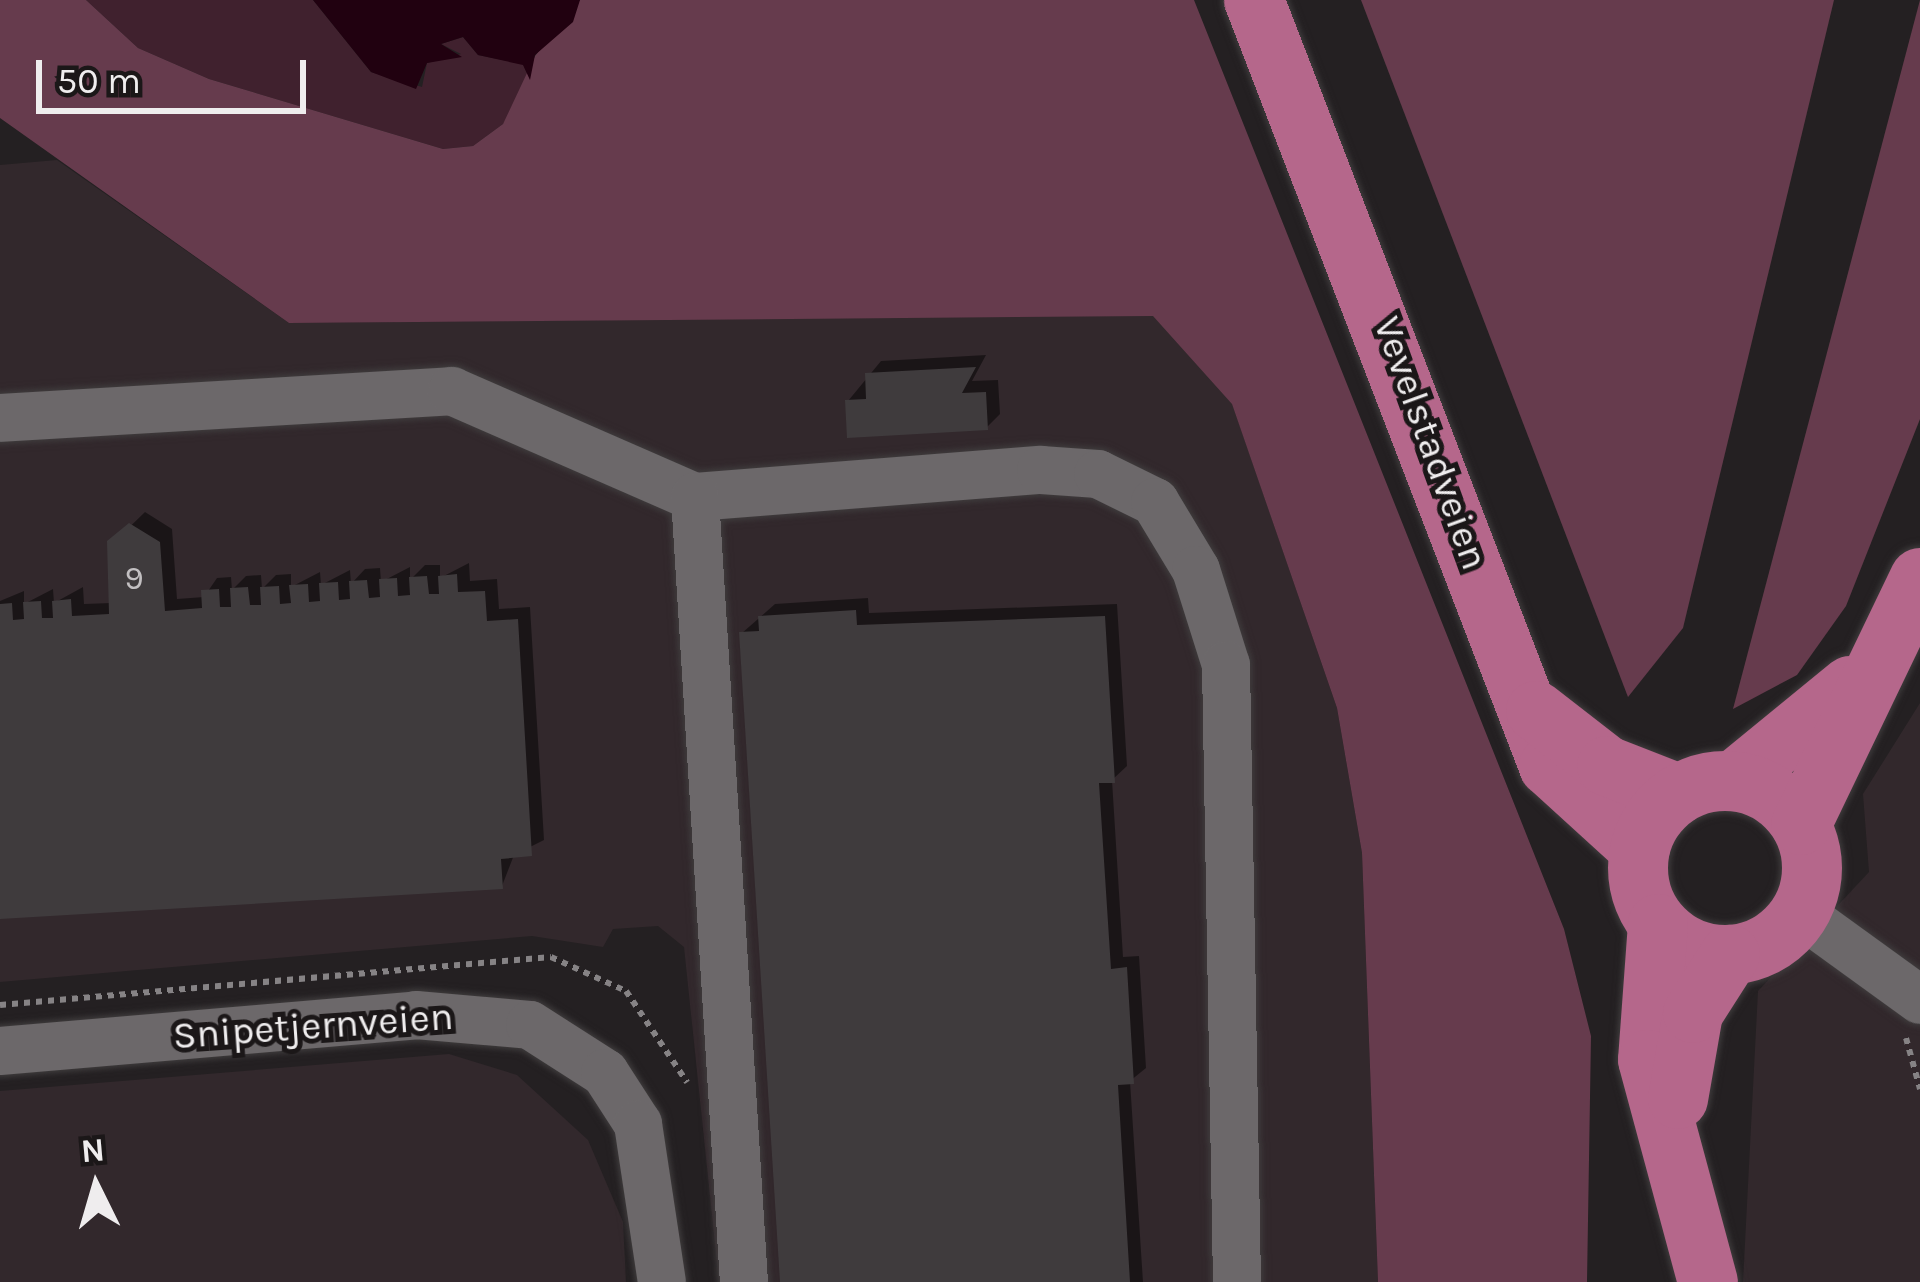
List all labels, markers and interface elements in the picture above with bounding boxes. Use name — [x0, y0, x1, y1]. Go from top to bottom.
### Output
scale bar — [42, 36, 312, 110]
text: 50 m — [57, 60, 141, 102]
street label: Vevelstadveien — [1364, 310, 1498, 576]
house number: 9 — [124, 559, 144, 599]
street label: Snipetjernveien — [171, 993, 455, 1059]
north arrow — [36, 1126, 156, 1246]
text: N — [79, 1130, 106, 1170]

